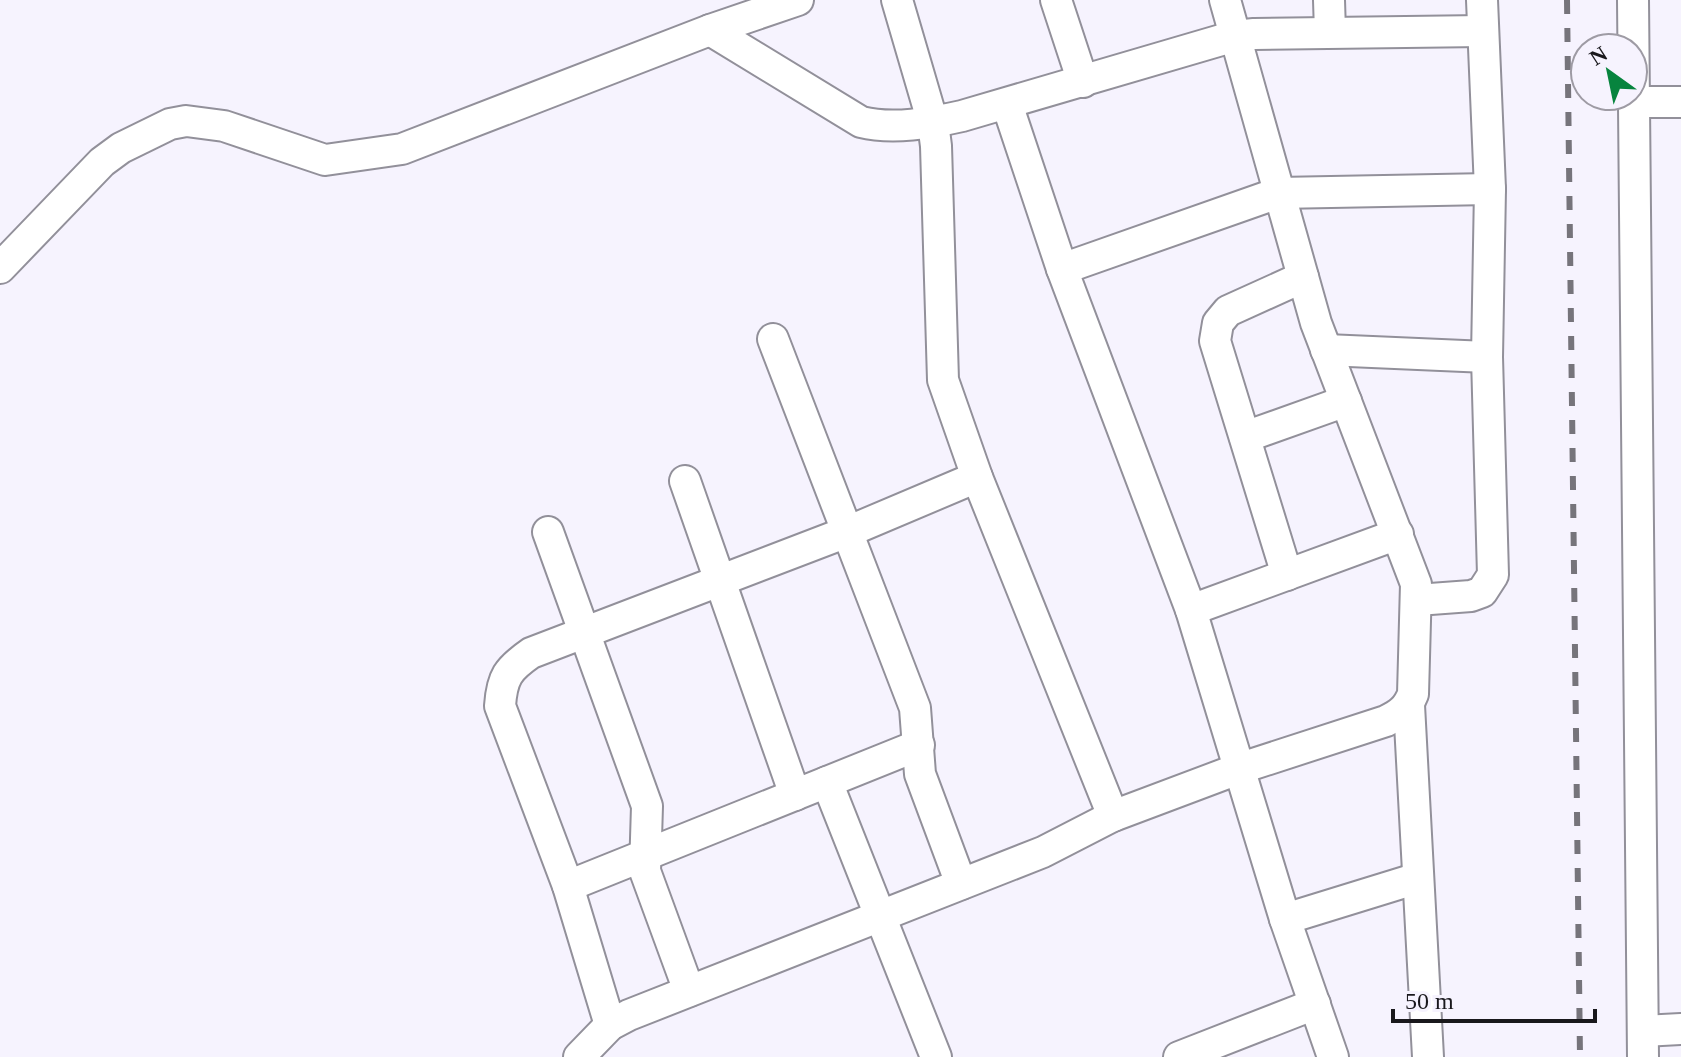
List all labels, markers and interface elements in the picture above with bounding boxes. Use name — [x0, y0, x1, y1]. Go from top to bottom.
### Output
north arrow — [1569, 32, 1649, 112]
text: N — [1585, 41, 1612, 70]
scale bar — [1393, 973, 1595, 1023]
text: 50 m — [1405, 988, 1454, 1014]

